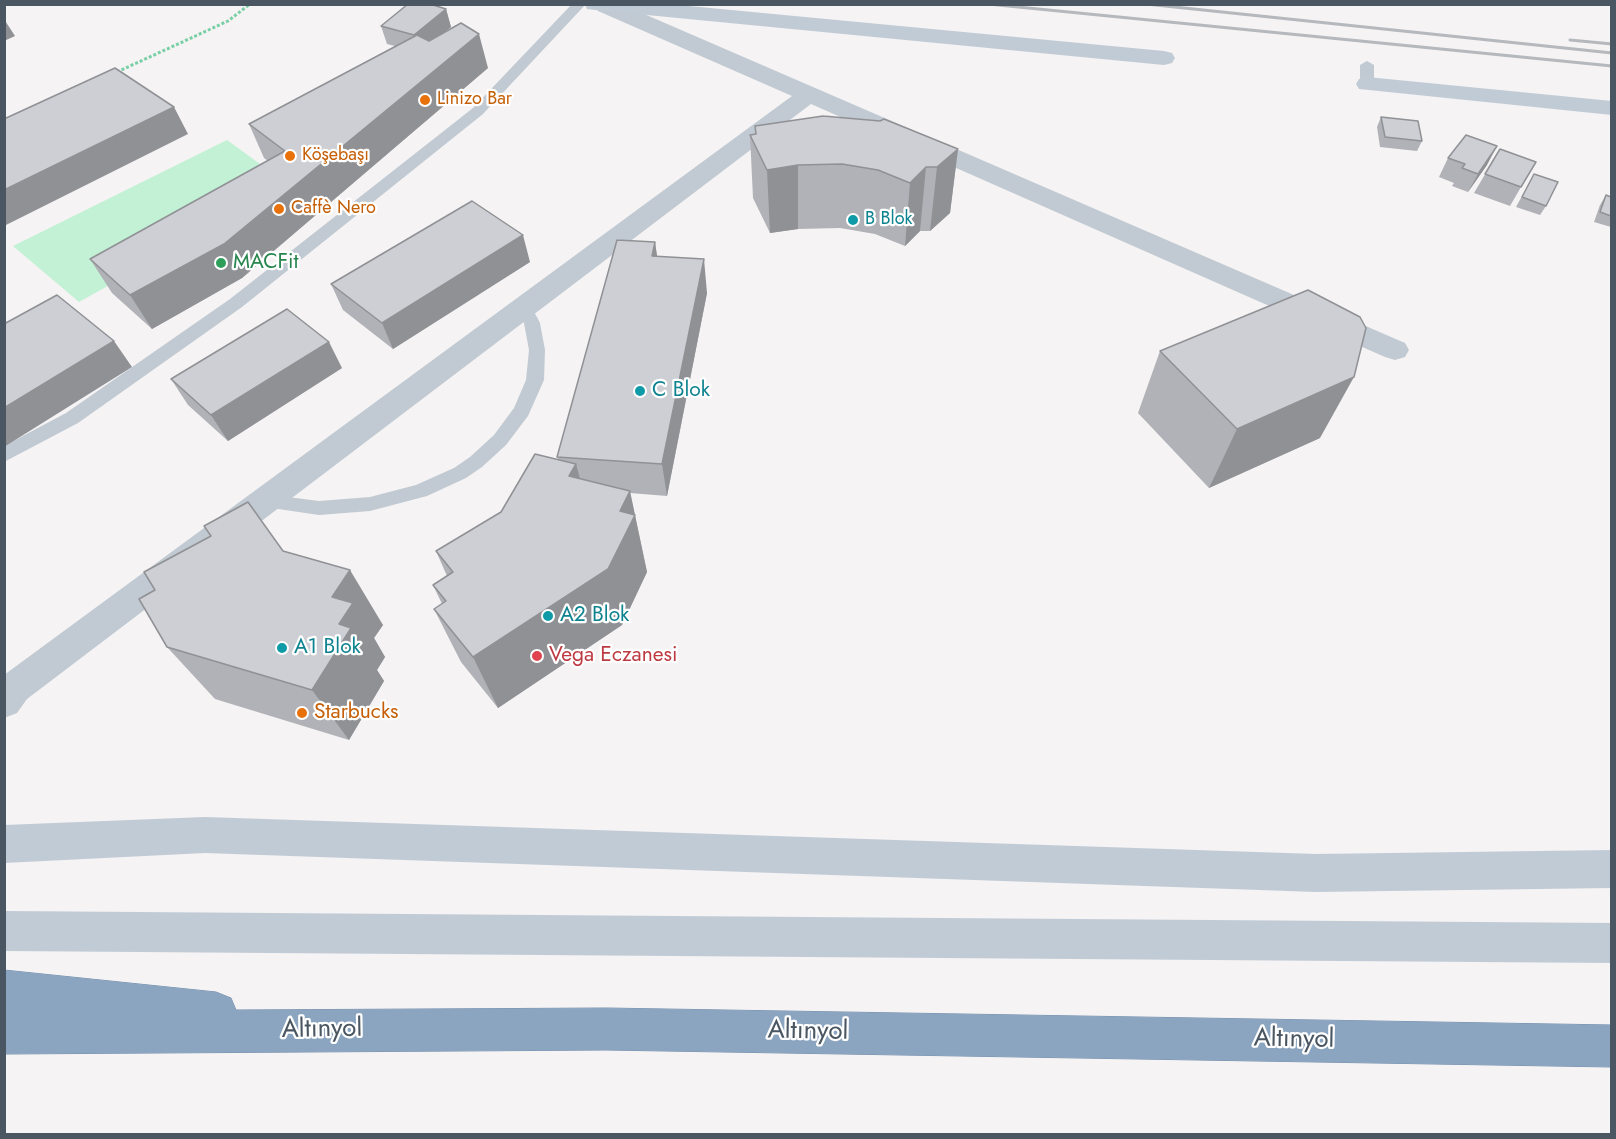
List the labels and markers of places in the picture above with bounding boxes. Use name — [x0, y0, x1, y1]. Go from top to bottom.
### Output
place label: Linizo Bar — [437, 89, 512, 111]
marker: Linizo Bar — [418, 93, 432, 107]
place label: Köşebaşı — [302, 145, 369, 167]
marker: Köşebaşı — [283, 149, 297, 163]
place label: Caffè Nero — [291, 198, 376, 220]
marker: Caffè Nero — [272, 202, 286, 216]
place label: B Blok — [865, 209, 912, 231]
marker: B Blok — [846, 213, 860, 227]
place label: MACFit — [233, 250, 299, 276]
marker: MACFit — [214, 256, 228, 270]
place label: C Blok — [652, 378, 710, 404]
marker: C Blok — [633, 384, 647, 398]
place label: A2 Blok — [560, 603, 629, 629]
marker: A2 Blok — [541, 609, 555, 623]
place label: A1 Blok — [294, 635, 361, 661]
marker: A1 Blok — [275, 641, 289, 655]
place label: Vega Eczanesi — [549, 643, 677, 669]
marker: Vega Eczanesi — [530, 649, 544, 663]
place label: Starbucks — [314, 700, 399, 726]
marker: Starbucks — [295, 706, 309, 720]

